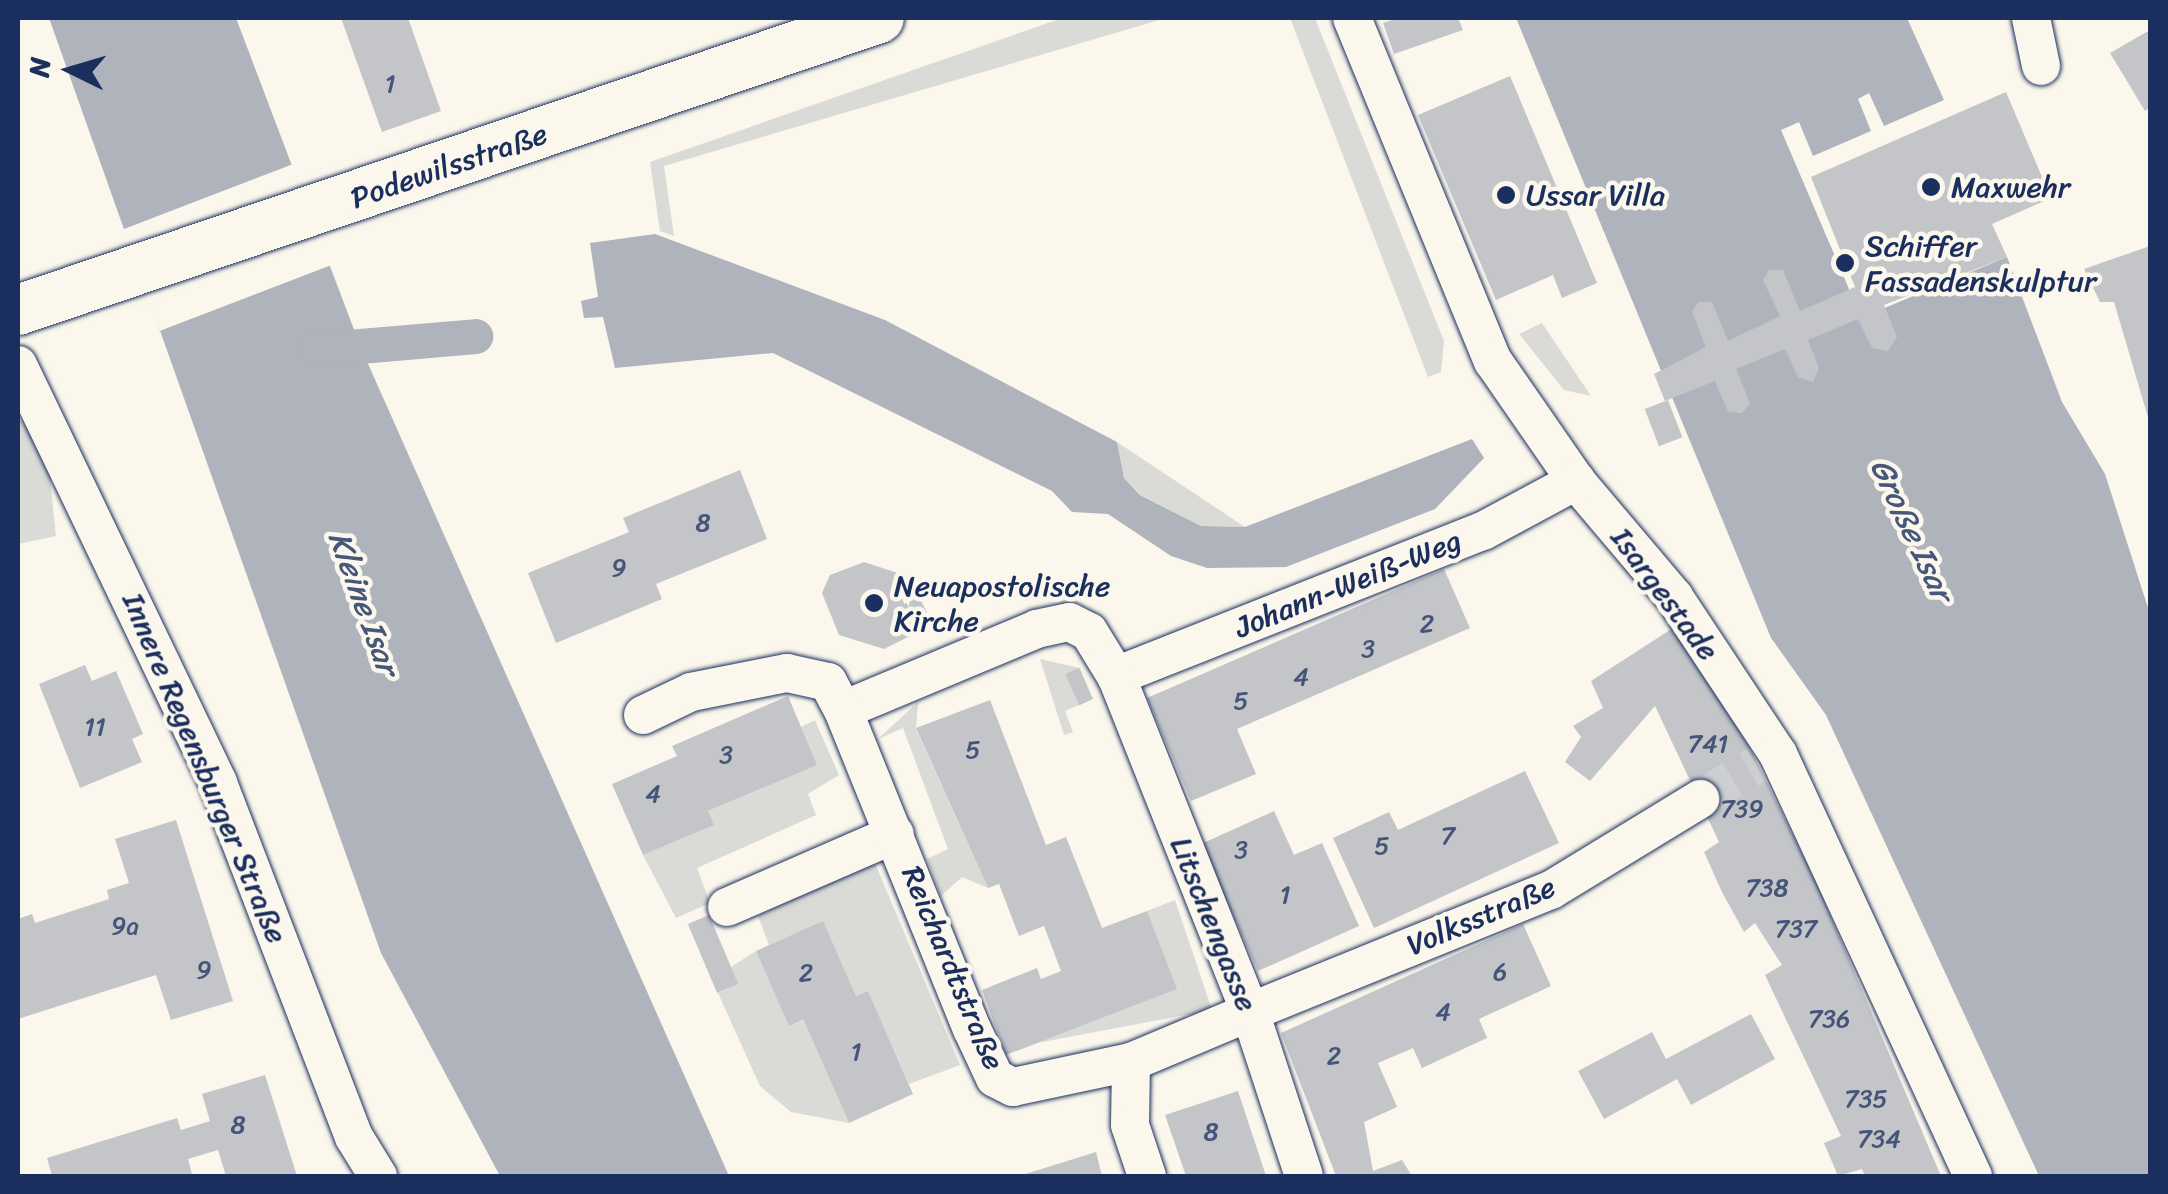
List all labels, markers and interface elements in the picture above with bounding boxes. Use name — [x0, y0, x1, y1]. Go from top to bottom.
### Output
north arrow — [20, 20, 120, 120]
text: N — [14, 56, 65, 79]
house number: 1 — [385, 69, 395, 99]
street label: Podewilsstraße — [346, 116, 552, 216]
place label: Maxwehr — [1951, 169, 2070, 205]
marker: Maxwehr — [1920, 176, 1942, 198]
place label: Ussar Villa — [1526, 177, 1667, 213]
marker: Ussar Villa — [1495, 184, 1517, 206]
place label: Schiffer Fassadenskulptur — [1865, 228, 2096, 298]
marker: Schiffer Fassadenskulptur — [1834, 252, 1856, 274]
water label: Große Isar — [1861, 453, 1961, 607]
house number: 8 — [695, 508, 711, 538]
street label: Isargestade — [1603, 521, 1727, 667]
street label: Johann-Weiß-Weg — [1230, 522, 1466, 646]
water label: Kleine Isar — [319, 525, 407, 681]
house number: 9 — [611, 553, 627, 583]
place label: Neuapostolische Kirche — [894, 568, 1110, 638]
street label: Innere Regensburger Straße — [114, 587, 296, 949]
marker: Neuapostolische Kirche — [863, 592, 885, 614]
house number: 2 — [1420, 609, 1434, 639]
house number: 3 — [1361, 634, 1375, 664]
house number: 4 — [1293, 662, 1309, 692]
house number: 5 — [1233, 686, 1249, 716]
house number: 11 — [84, 712, 106, 742]
house number: 741 — [1688, 729, 1728, 759]
house number: 5 — [965, 735, 981, 765]
house number: 3 — [719, 740, 733, 770]
house number: 4 — [645, 779, 661, 809]
house number: 739 — [1720, 794, 1764, 824]
house number: 7 — [1441, 821, 1455, 851]
house number: 5 — [1374, 831, 1390, 861]
street label: Litschengasse — [1163, 832, 1265, 1016]
house number: 3 — [1234, 835, 1248, 865]
street label: Reichardtstraße — [894, 861, 1012, 1075]
street label: Volksstraße — [1401, 869, 1561, 963]
house number: 738 — [1745, 873, 1789, 903]
house number: 1 — [1280, 880, 1290, 910]
house number: 9a — [111, 911, 139, 941]
house number: 737 — [1775, 914, 1817, 944]
house number: 9 — [196, 955, 212, 985]
house number: 6 — [1493, 957, 1507, 987]
house number: 2 — [799, 958, 813, 988]
house number: 4 — [1435, 997, 1451, 1027]
house number: 736 — [1808, 1004, 1850, 1034]
house number: 1 — [851, 1037, 861, 1067]
house number: 2 — [1327, 1041, 1341, 1071]
house number: 735 — [1844, 1084, 1888, 1114]
house number: 8 — [230, 1110, 246, 1140]
house number: 8 — [1203, 1117, 1219, 1147]
house number: 734 — [1857, 1124, 1901, 1154]

